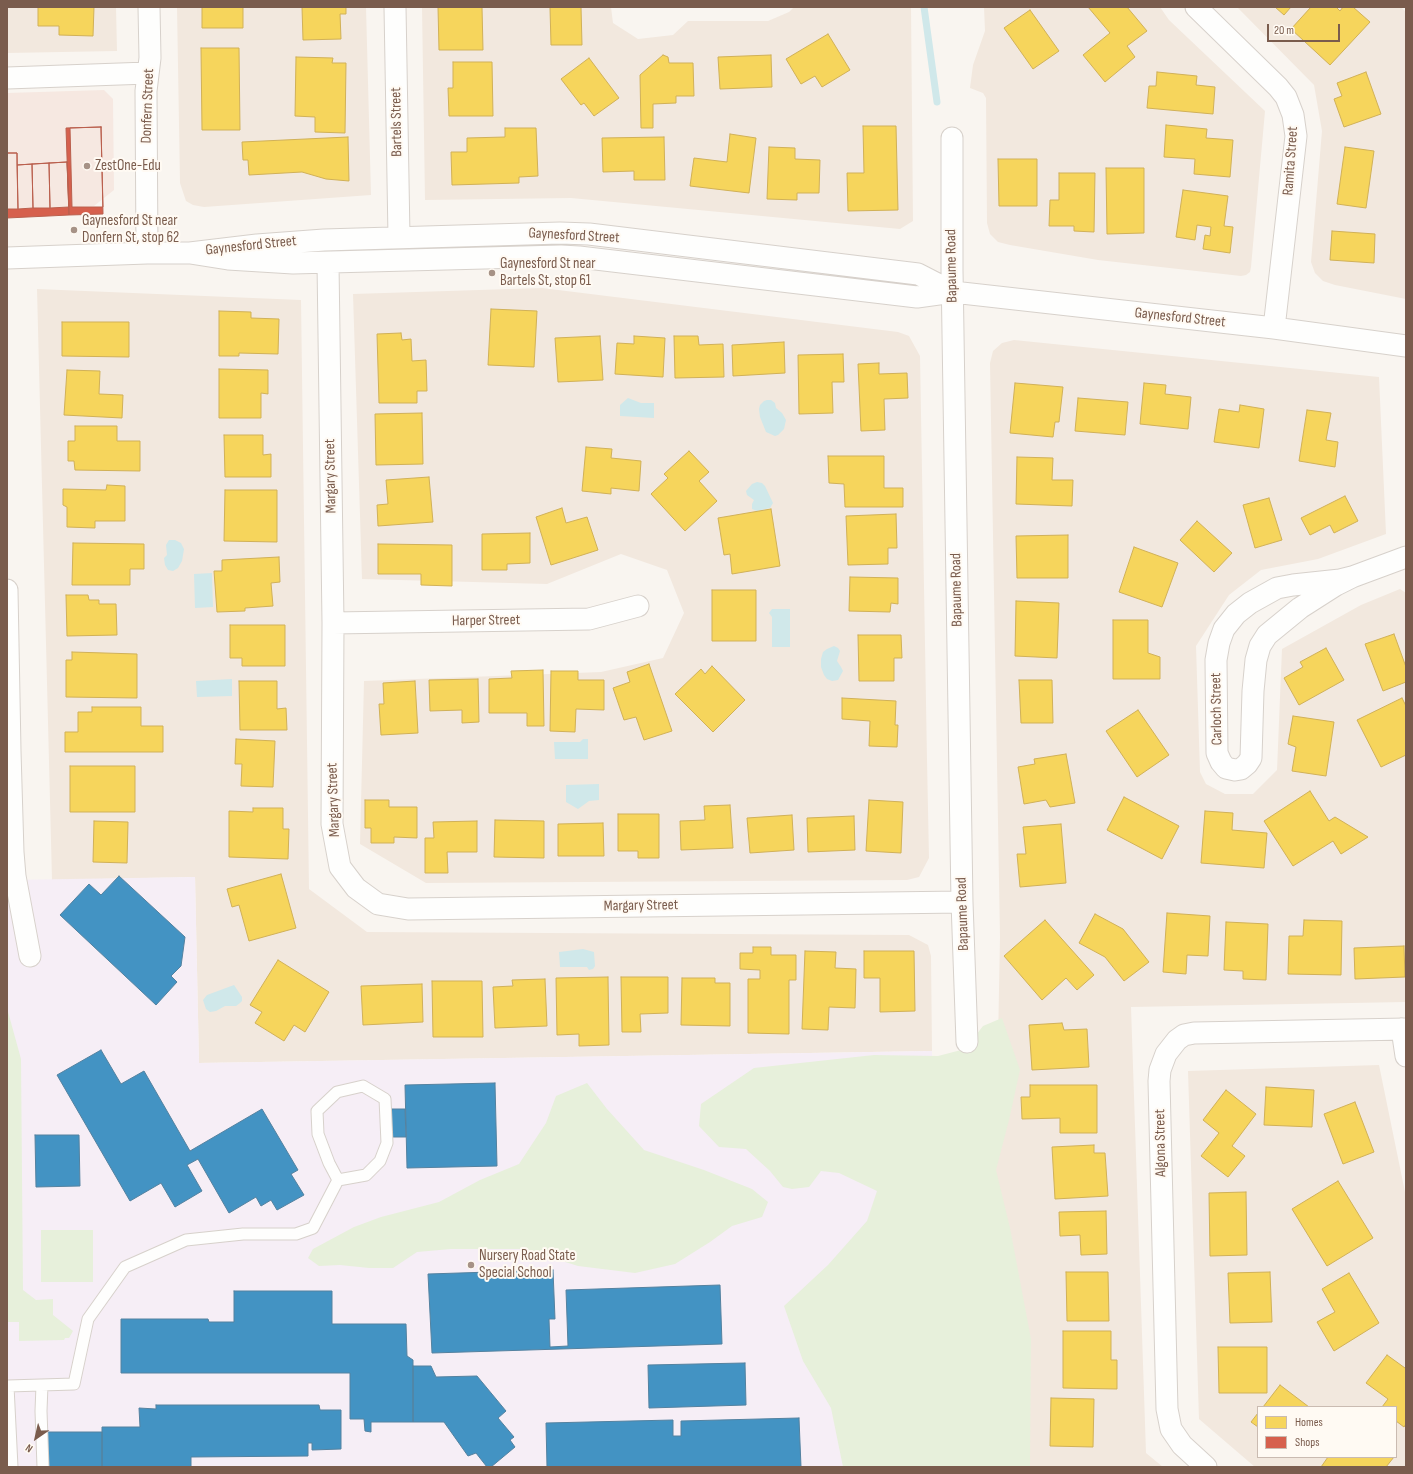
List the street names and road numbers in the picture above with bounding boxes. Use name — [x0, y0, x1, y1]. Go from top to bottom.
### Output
street label: Donfern Street — [138, 68, 158, 144]
street label: Bartels Street — [387, 87, 407, 157]
street label: Ramita Street — [1280, 126, 1302, 196]
street label: Gaynesford Street — [528, 225, 620, 247]
street label: Bapaume Road — [942, 229, 962, 303]
street label: Gaynesford Street — [205, 232, 297, 260]
street label: Gaynesford Street — [1134, 304, 1226, 332]
street label: Margary Street — [321, 439, 341, 513]
street label: Bapaume Road — [947, 553, 967, 627]
street label: Harper Street — [452, 611, 520, 631]
street label: Carloch Street — [1207, 673, 1227, 745]
street label: Margary Street — [324, 763, 344, 837]
street label: Bapaume Road — [953, 877, 973, 951]
street label: Margary Street — [604, 896, 678, 916]
street label: Algona Street — [1151, 1109, 1171, 1177]

